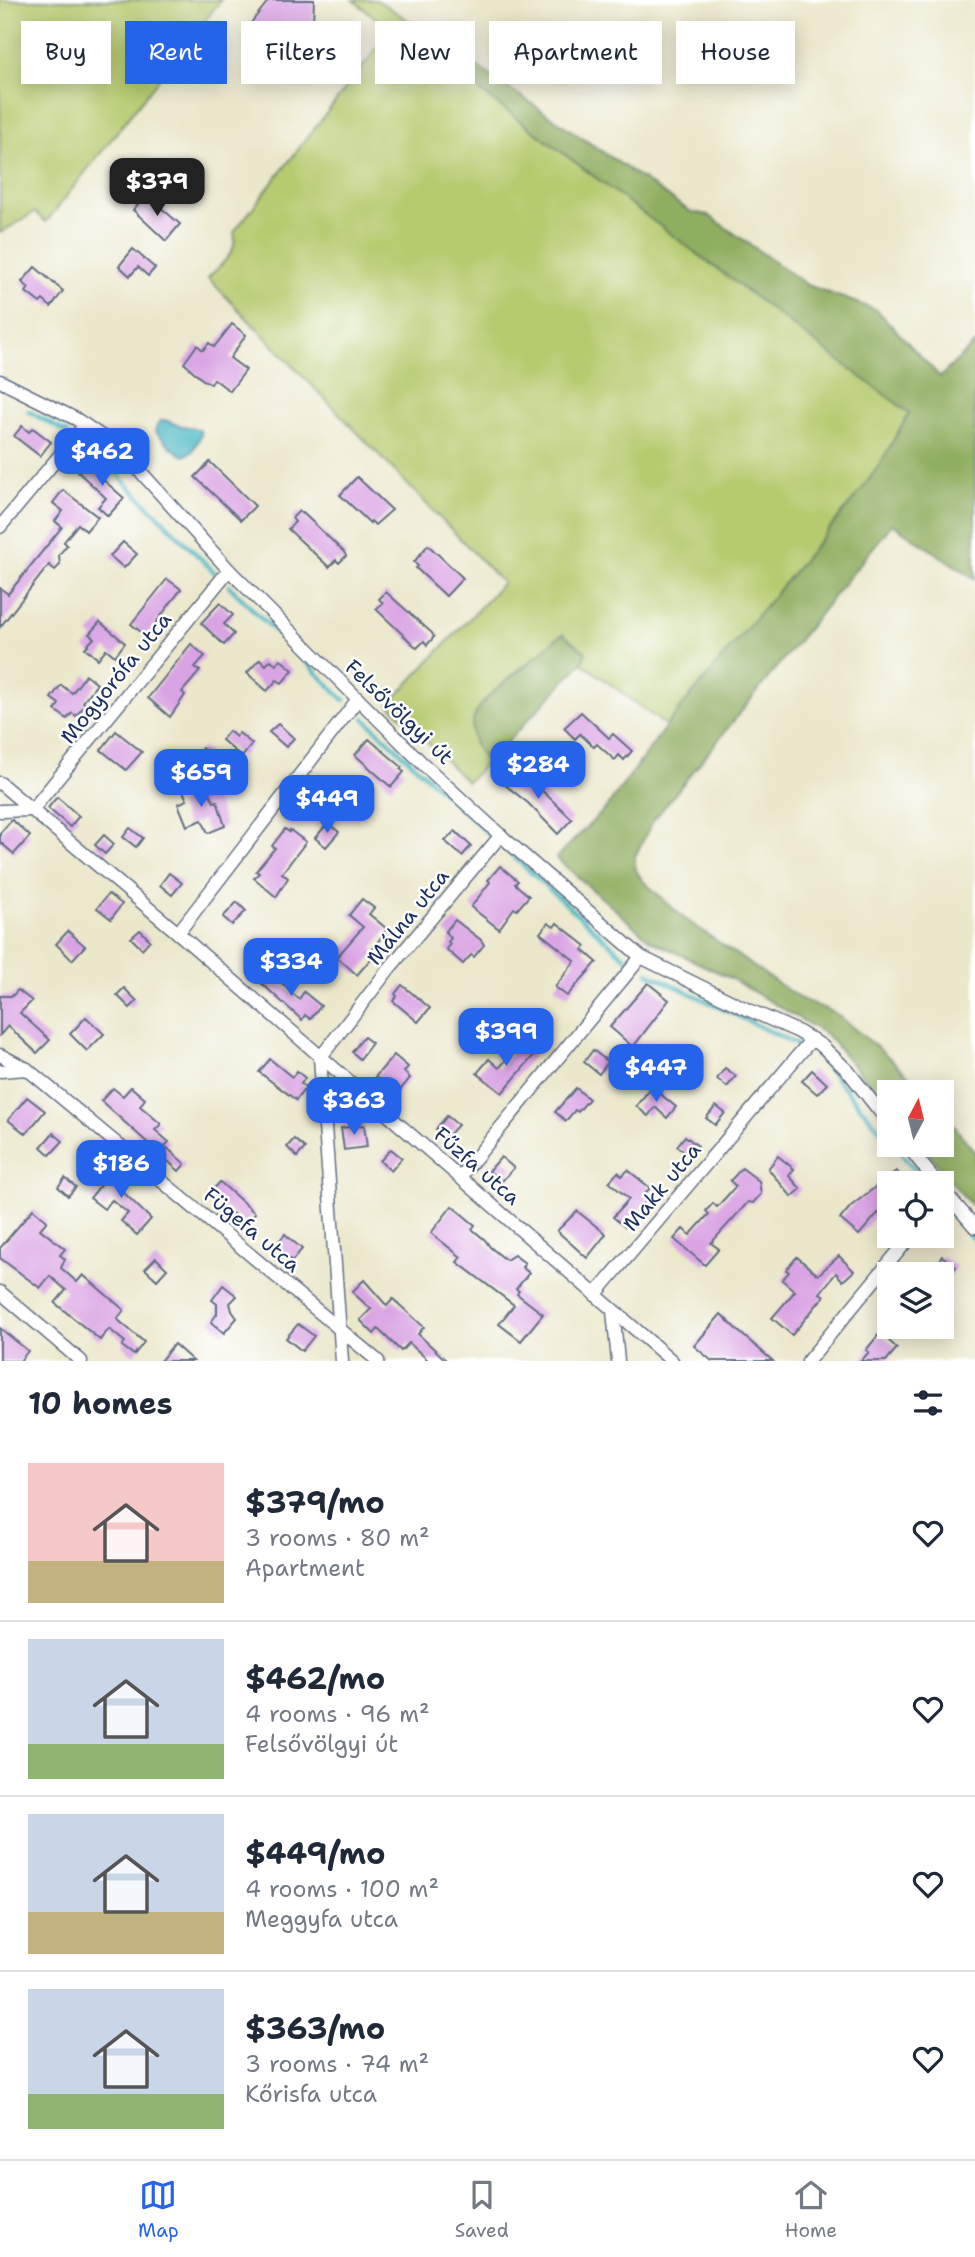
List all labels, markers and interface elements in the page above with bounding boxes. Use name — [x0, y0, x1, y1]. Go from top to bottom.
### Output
chip: Buy — [21, 21, 111, 84]
chip: Rent — [125, 21, 227, 84]
chip: Filters — [241, 21, 361, 84]
chip: New — [375, 21, 475, 84]
chip: Apartment — [489, 21, 662, 84]
chip: House — [676, 21, 795, 84]
pin: $379 — [116, 158, 198, 218]
text: $379 — [126, 166, 188, 196]
pin: $462 — [61, 428, 143, 488]
text: $462 — [70, 436, 134, 466]
street label: Mogyorófa utca — [54, 606, 178, 750]
street label: Felsővölgyi út — [339, 653, 459, 771]
pin: $284 — [497, 742, 579, 801]
text: $284 — [506, 749, 570, 779]
pin: $659 — [160, 750, 242, 809]
text: $659 — [170, 757, 232, 787]
pin: $449 — [286, 776, 368, 835]
text: $449 — [295, 783, 359, 813]
street label: Málna utca — [361, 863, 455, 971]
pin: $334 — [250, 939, 332, 998]
text: $334 — [259, 946, 323, 976]
pin: $399 — [465, 1009, 547, 1068]
text: $399 — [474, 1016, 538, 1046]
pin: $447 — [615, 1044, 697, 1104]
text: $447 — [625, 1052, 687, 1082]
pin: $363 — [313, 1078, 395, 1137]
north arrow — [877, 1080, 954, 1157]
map controls — [877, 1080, 954, 1339]
text: $363 — [322, 1085, 386, 1115]
street label: Fűzfa utca — [428, 1121, 526, 1211]
street label: Makk utca — [617, 1137, 707, 1237]
pin: $186 — [80, 1140, 162, 1200]
text: $186 — [92, 1148, 150, 1178]
button: locate — [877, 1171, 954, 1248]
street label: Fügefa utca — [198, 1181, 306, 1279]
button: layers — [877, 1262, 954, 1339]
text: 10 homes — [28, 1383, 173, 1424]
icon: filters — [909, 1384, 947, 1422]
text: $379/mo — [245, 1482, 385, 1523]
icon: home — [84, 1491, 168, 1575]
icon: heart — [909, 1514, 947, 1552]
text: 3 rooms · 80 m² — [245, 1523, 430, 1553]
text: Apartment — [245, 1553, 365, 1583]
text: $462/mo — [245, 1658, 385, 1699]
icon: home — [84, 1667, 168, 1751]
icon: heart — [909, 1690, 947, 1728]
text: 4 rooms · 96 m² — [245, 1699, 430, 1729]
text: Felsővölgyi út — [245, 1729, 398, 1759]
text: $449/mo — [245, 1833, 385, 1874]
icon: home — [84, 1842, 168, 1926]
icon: heart — [909, 1865, 947, 1903]
text: 4 rooms · 100 m² — [245, 1874, 439, 1904]
text: Meggyfa utca — [245, 1904, 398, 1934]
text: $363/mo — [245, 2008, 385, 2049]
icon: home — [84, 2017, 168, 2101]
icon: heart — [909, 2040, 947, 2078]
text: 3 rooms · 74 m² — [245, 2049, 429, 2079]
text: Kőrisfa utca — [245, 2079, 377, 2109]
tab: Map — [138, 2176, 179, 2243]
tab: Saved — [455, 2176, 509, 2243]
tab: Home — [785, 2176, 837, 2243]

